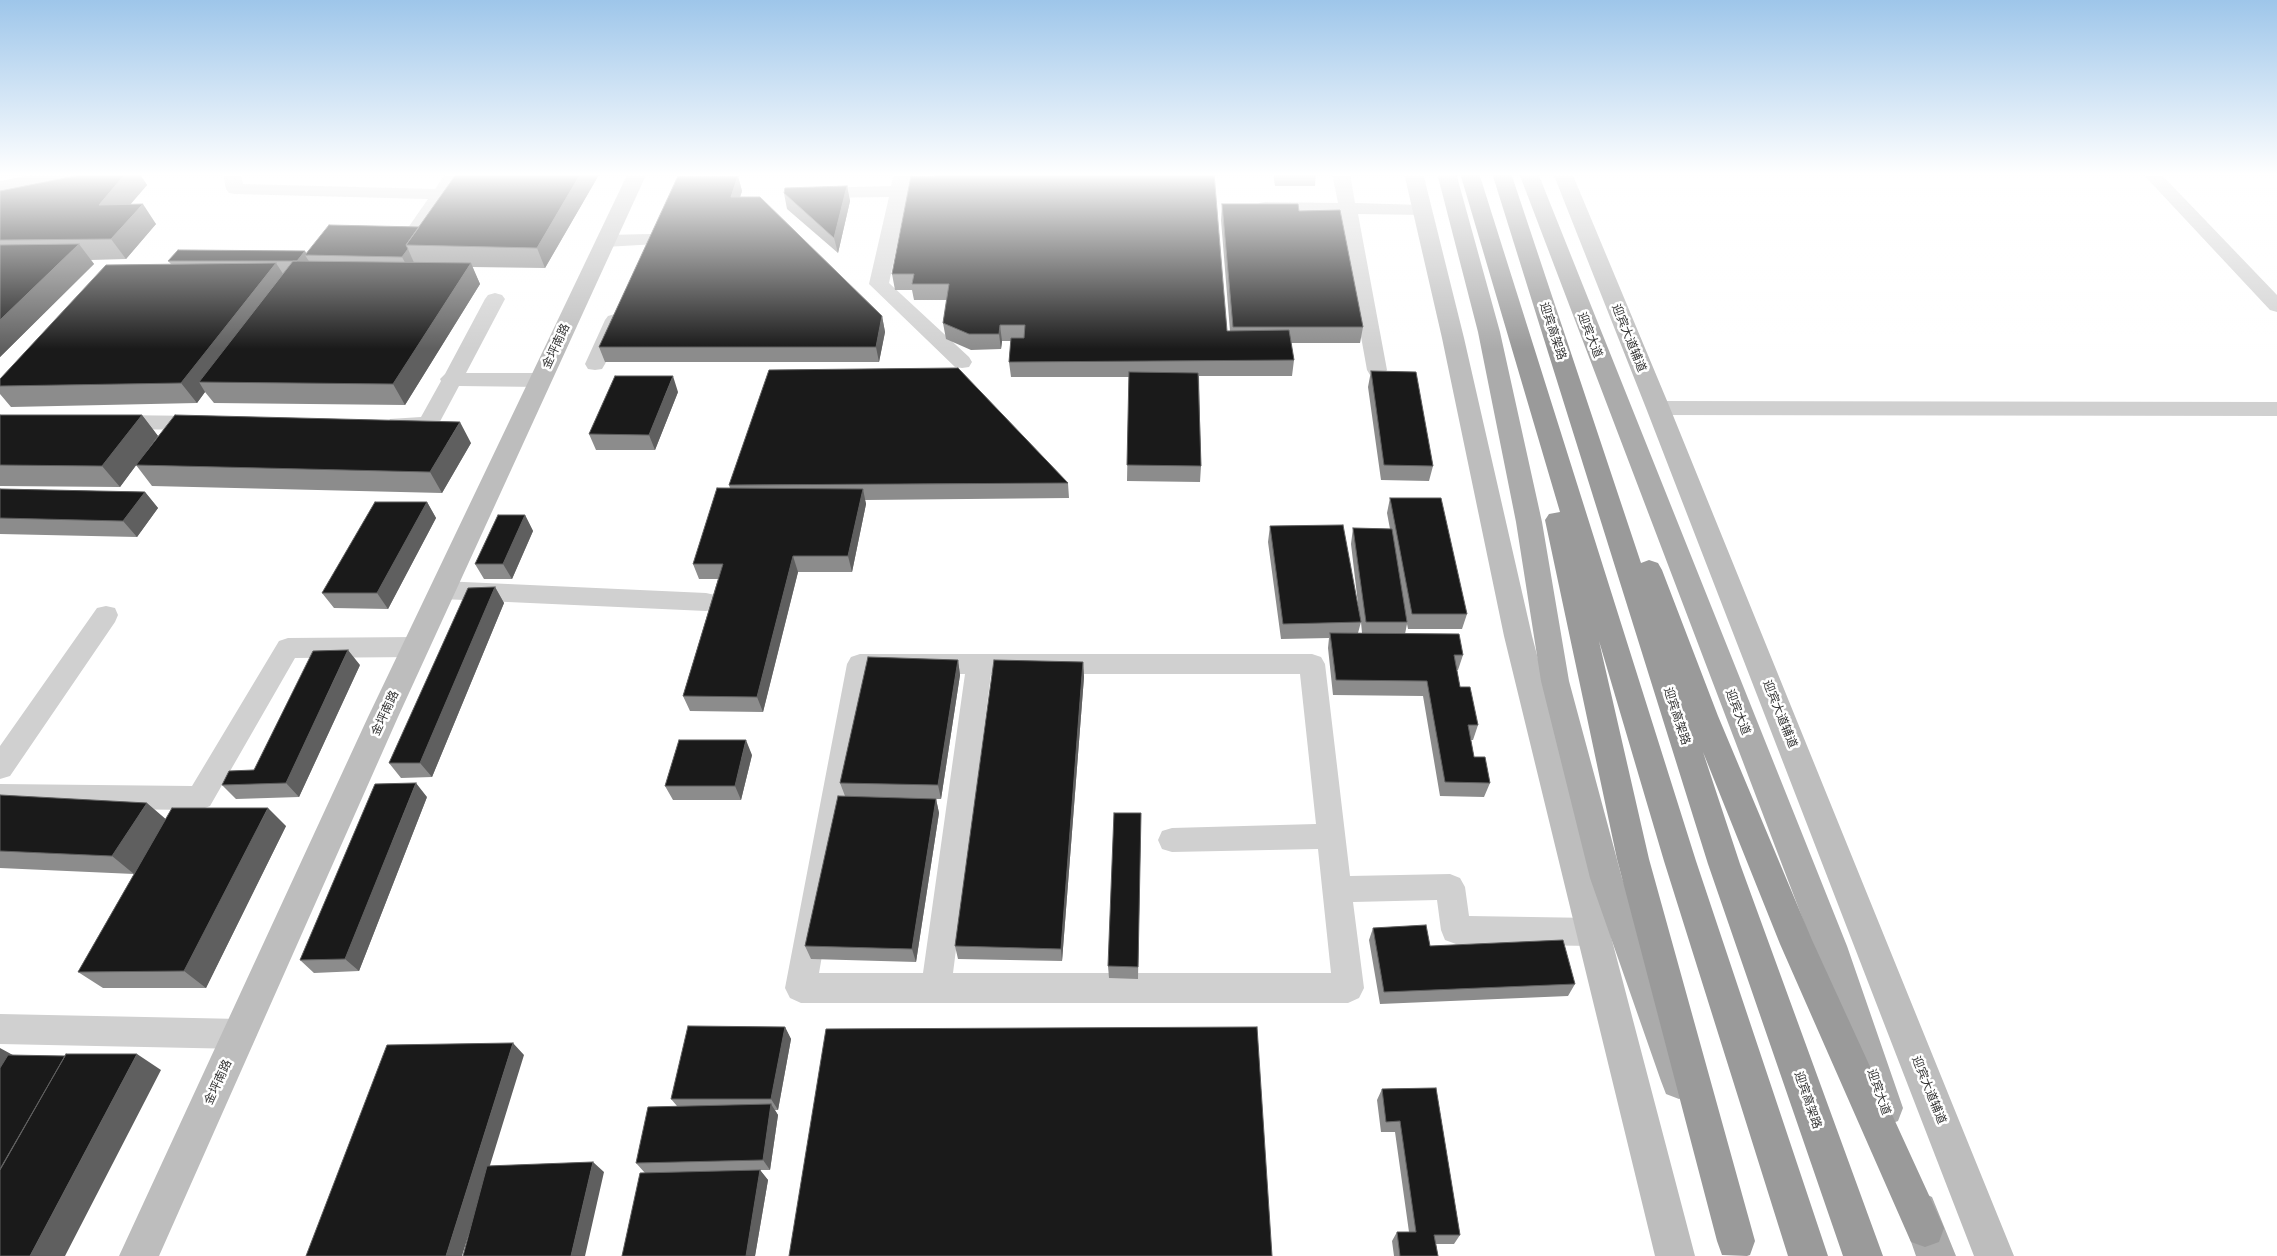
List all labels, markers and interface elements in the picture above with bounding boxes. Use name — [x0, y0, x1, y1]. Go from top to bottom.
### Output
street label: 迎宾高架路 — [1537, 300, 1569, 362]
street label: 迎宾大道辅道 — [1609, 302, 1649, 374]
street label: 迎宾大道 — [1575, 310, 1605, 360]
street label: 金坪南路 — [539, 321, 573, 371]
street label: 迎宾大道辅道 — [1760, 678, 1800, 750]
street label: 迎宾高架路 — [1661, 685, 1693, 747]
street label: 迎宾大道 — [1723, 687, 1753, 737]
street label: 金坪南路 — [368, 688, 402, 738]
street label: 迎宾大道辅道 — [1909, 1054, 1949, 1126]
street label: 金坪南路 — [201, 1057, 235, 1107]
street label: 迎宾大道 — [1864, 1067, 1894, 1117]
street label: 迎宾高架路 — [1791, 1069, 1825, 1131]

